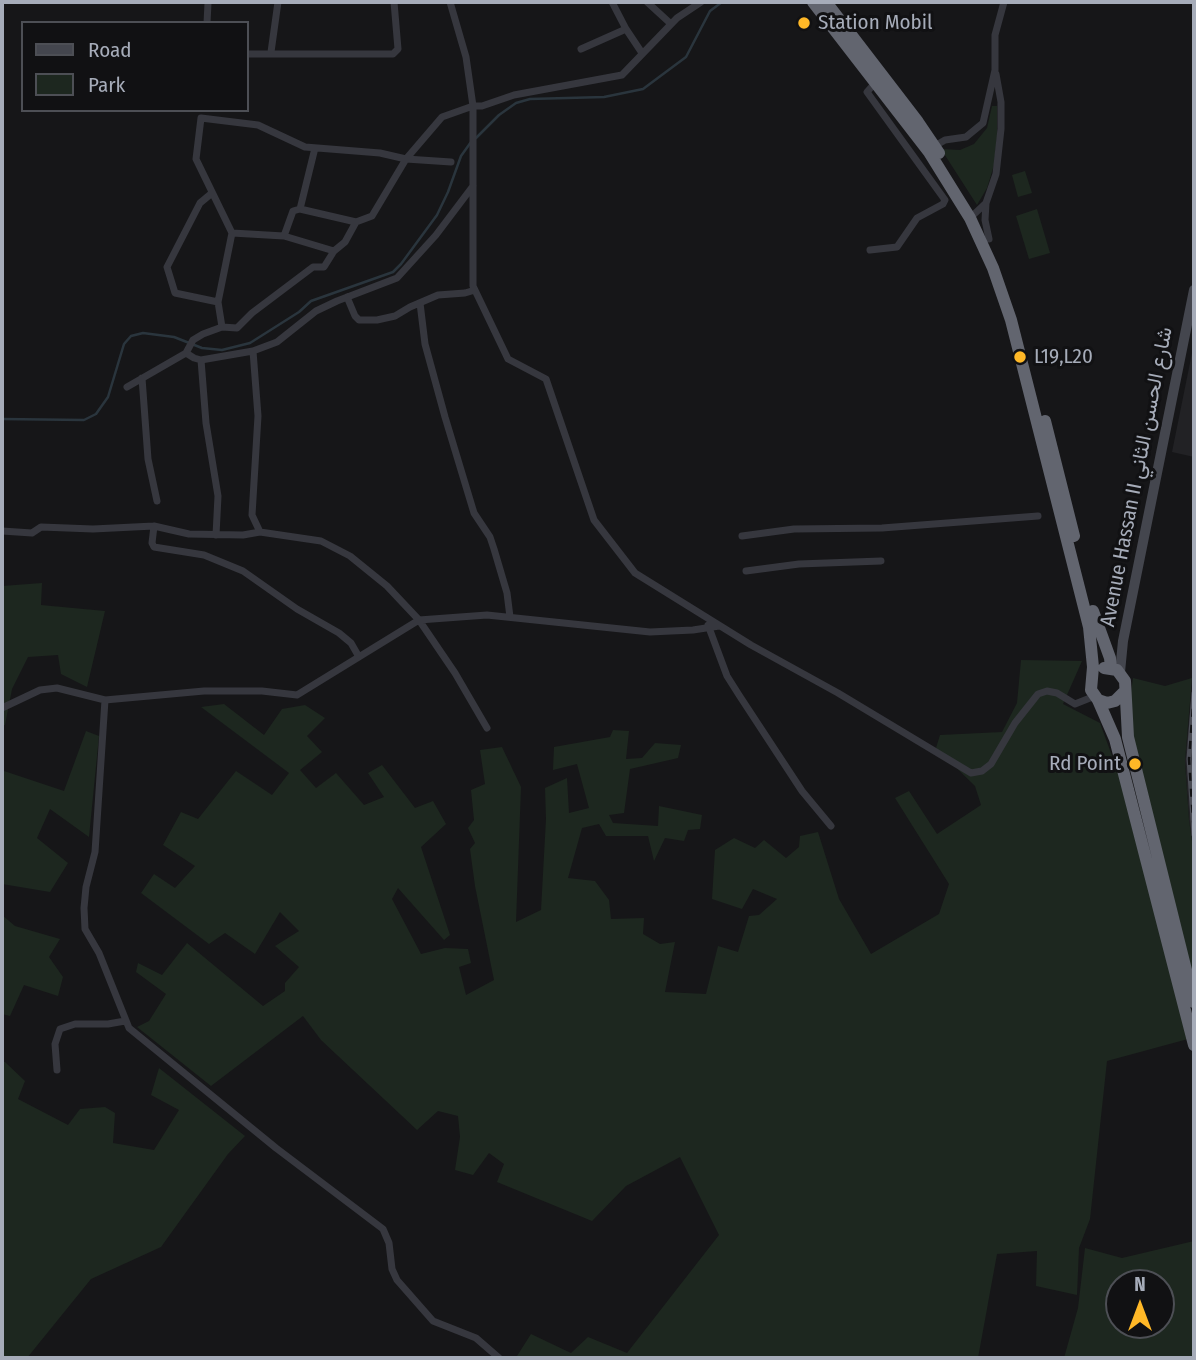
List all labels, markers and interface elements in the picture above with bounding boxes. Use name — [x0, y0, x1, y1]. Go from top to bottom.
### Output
place label: Station Mobil — [818, 10, 933, 36]
marker: Station Mobil — [796, 15, 812, 31]
legend — [21, 21, 248, 112]
text: Road — [88, 37, 132, 63]
text: Park — [88, 72, 125, 98]
street label: Avenue Hassan II شارع الحسن الثاني — [1096, 325, 1178, 629]
place label: L19,L20 — [1034, 344, 1093, 370]
marker: L19,L20 — [1012, 349, 1028, 365]
place label: Rd Point — [1049, 751, 1121, 777]
marker: Rd Point — [1127, 756, 1143, 772]
north arrow — [1105, 1269, 1175, 1339]
text: N — [1134, 1273, 1146, 1296]

